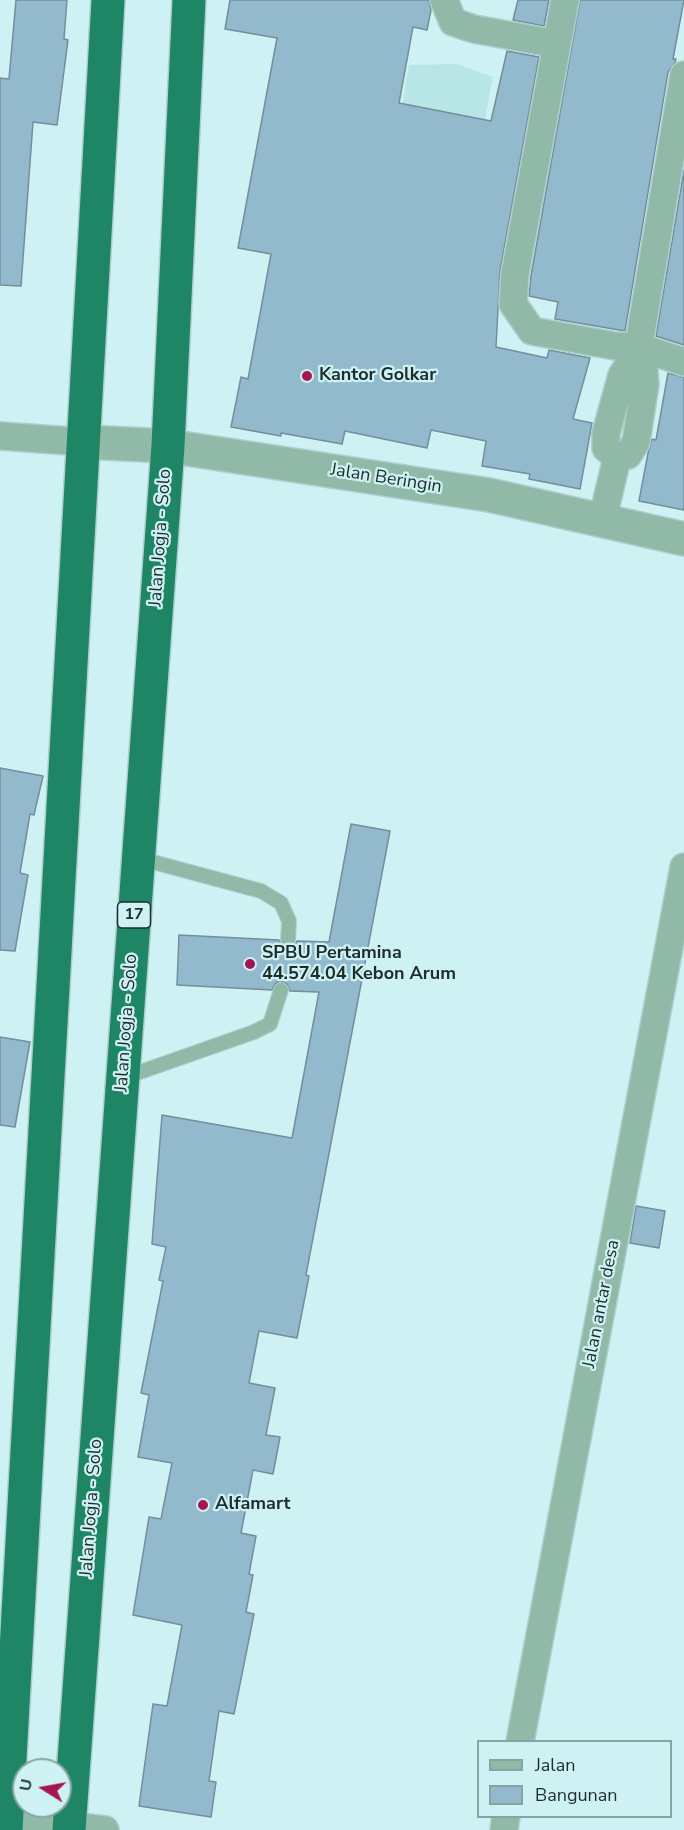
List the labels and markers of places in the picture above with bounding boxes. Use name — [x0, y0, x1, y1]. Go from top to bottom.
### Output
place label: Kantor Golkar — [319, 365, 436, 387]
marker: Kantor Golkar — [300, 369, 314, 383]
place label: SPBU Pertamina 44.574.04 Kebon Arum — [262, 943, 456, 986]
marker: SPBU Pertamina 44.574.04 Kebon Arum — [243, 957, 257, 971]
place label: Alfamart — [215, 1494, 290, 1516]
marker: Alfamart — [196, 1498, 210, 1512]

